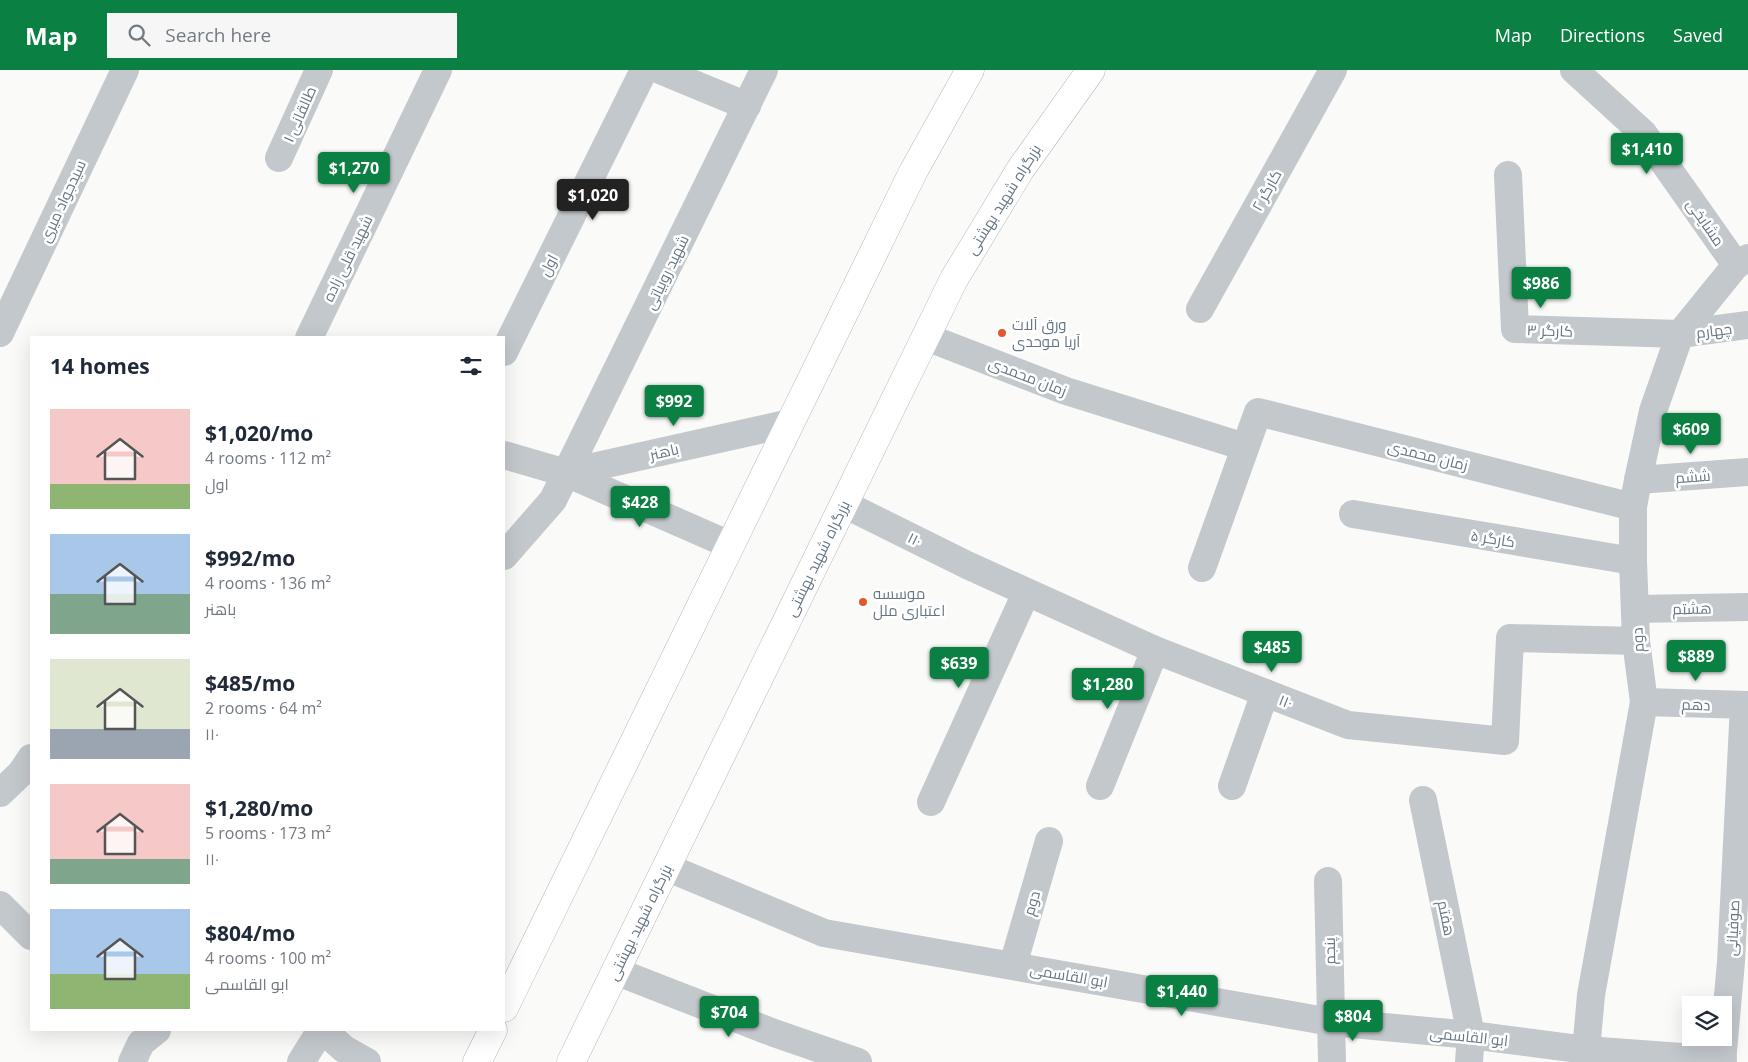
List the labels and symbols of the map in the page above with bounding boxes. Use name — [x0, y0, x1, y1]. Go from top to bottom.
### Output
street label: طالقانی ۱ — [278, 83, 321, 146]
pin: $1,410 — [1606, 132, 1688, 175]
street label: بزرگراه شهید بهشتی — [961, 140, 1046, 259]
pin: $1,270 — [313, 152, 395, 194]
street label: سیدجواد میری — [34, 156, 91, 246]
street label: کارگر ۲ — [1247, 166, 1285, 214]
pin: $1,020 — [552, 178, 634, 221]
street label: مشایخی — [1682, 194, 1729, 250]
street label: شهید قلی زاده — [318, 212, 377, 305]
street label: شهید روبیاتی — [639, 231, 694, 313]
street label: اول — [534, 251, 562, 279]
pin: $986 — [1511, 266, 1571, 309]
place label: ورق آلات آریا موحدی — [1012, 314, 1080, 352]
street label: چهارم — [1695, 318, 1733, 343]
street label: کارگر ۳ — [1526, 319, 1574, 341]
marker: ورق آلات آریا موحدی — [996, 327, 1008, 339]
street label: زمان محمدی — [986, 352, 1070, 401]
pin: $992 — [644, 384, 704, 427]
pin: $609 — [1661, 412, 1721, 455]
street label: زمان محمدی — [1385, 435, 1470, 476]
street label: باهنر — [647, 438, 681, 464]
street label: ششم — [1675, 465, 1711, 488]
pin: $428 — [610, 486, 670, 528]
street label: بزرگراه شهید بهشتی — [780, 497, 855, 620]
street label: کارگر ۵ — [1469, 525, 1517, 551]
street label: ۱۱۰ — [905, 527, 925, 551]
place label: موسسه اعتباری ملل — [873, 583, 945, 621]
marker: موسسه اعتباری ملل — [857, 596, 869, 608]
street label: هشتم — [1672, 598, 1712, 619]
street label: دوم — [1626, 627, 1649, 653]
pin: $485 — [1242, 630, 1302, 673]
pin: $889 — [1666, 640, 1726, 682]
pin: $639 — [929, 646, 989, 689]
pin: $1,280 — [1067, 668, 1149, 710]
street label: ۱۱۰ — [1276, 689, 1296, 713]
street label: دهم — [1681, 693, 1711, 716]
street label: بزرگراه شهید بهشتی — [602, 861, 677, 984]
street label: دوم — [1018, 888, 1045, 918]
street label: هفتم — [1433, 898, 1461, 938]
street label: صوفیانی — [1721, 899, 1744, 957]
street label: پنجم — [1319, 937, 1340, 965]
street label: ابو القاسمی — [1028, 958, 1109, 993]
pin: $1,440 — [1141, 974, 1223, 1017]
pin: $704 — [699, 996, 759, 1038]
pin: $804 — [1323, 1000, 1383, 1042]
street label: ابو القاسمی — [1429, 1022, 1509, 1051]

